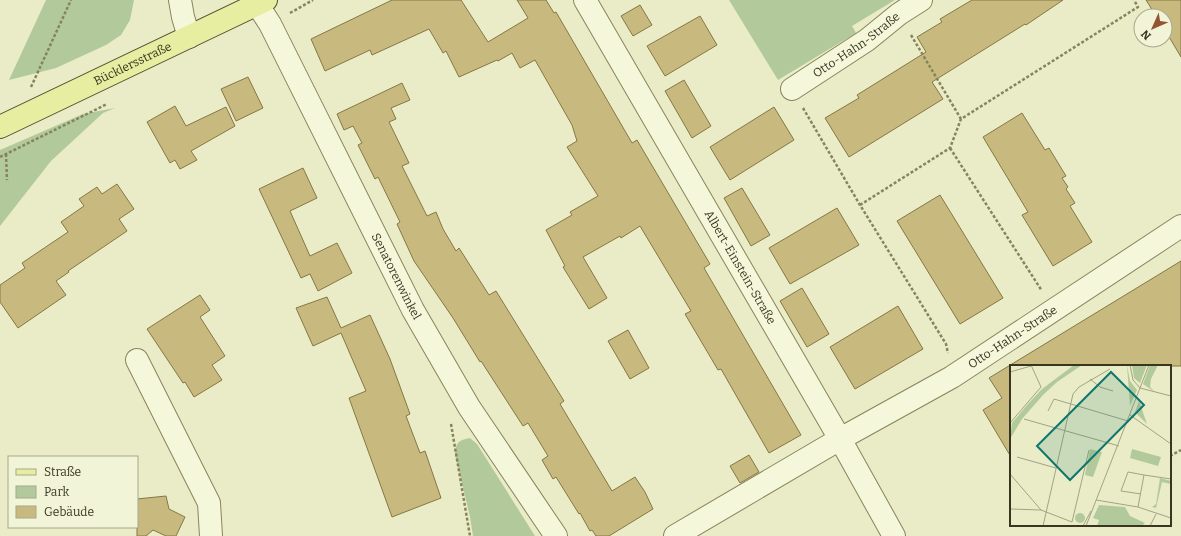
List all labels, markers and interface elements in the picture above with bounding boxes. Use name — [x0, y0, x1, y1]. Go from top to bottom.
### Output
north arrow — [1133, 8, 1173, 48]
street label: Otto-Hahn-Straße — [810, 9, 903, 81]
text: N — [1138, 27, 1154, 42]
street label: Bücklersstraße — [92, 39, 174, 88]
street label: Albert-Einstein-Straße — [702, 208, 779, 327]
street label: Senatorenwinkel — [369, 231, 424, 323]
street label: Otto-Hahn-Straße — [966, 303, 1060, 371]
inset map — [1010, 365, 1171, 526]
legend — [8, 456, 138, 528]
text: Straße — [44, 465, 81, 479]
text: Park — [44, 485, 70, 499]
text: Gebäude — [44, 505, 94, 519]

